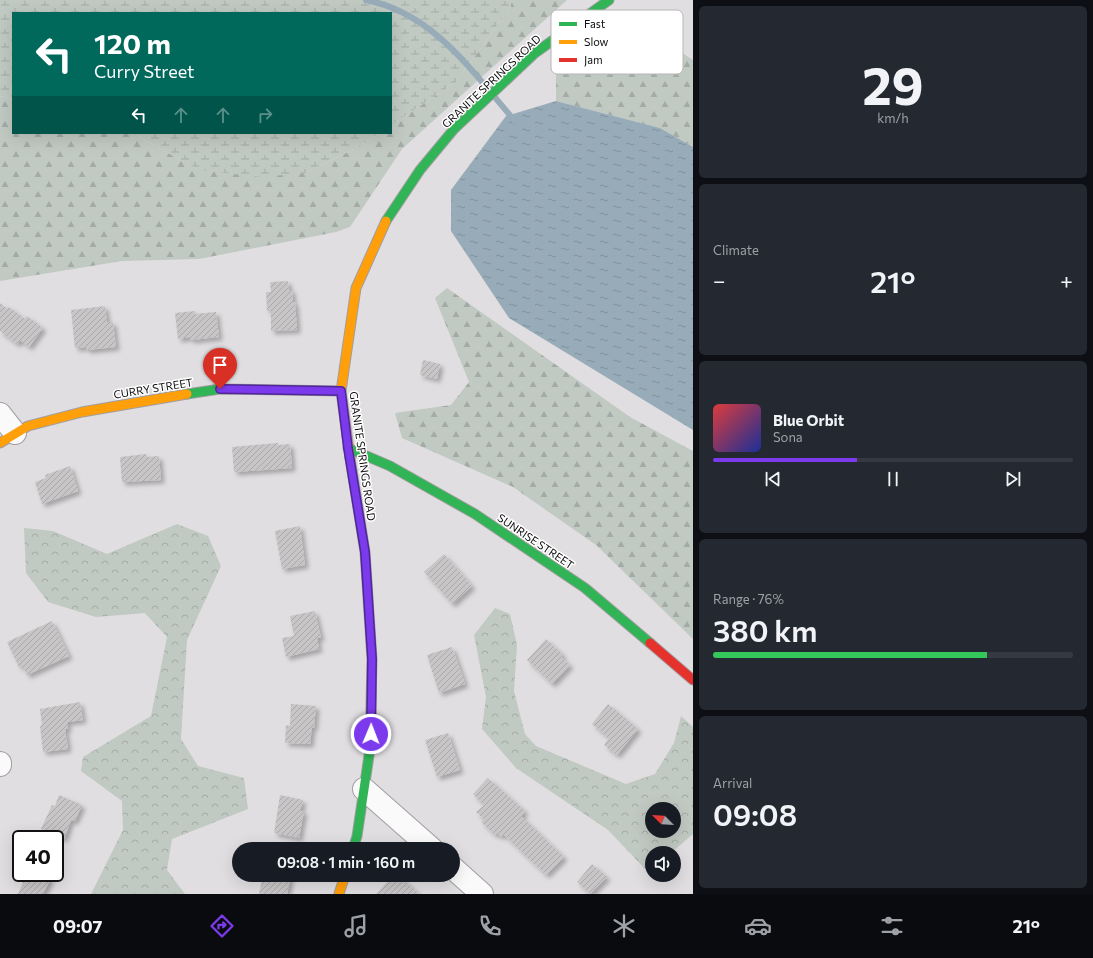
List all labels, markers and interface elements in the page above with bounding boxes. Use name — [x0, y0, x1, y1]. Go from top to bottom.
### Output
legend — [551, 10, 683, 74]
text: Fast — [584, 17, 606, 30]
text: 120 m — [94, 26, 171, 60]
icon: left — [28, 28, 80, 80]
street label: GRANITE SPRINGS ROAD — [439, 32, 543, 130]
text: Slow — [584, 35, 609, 48]
text: 29 — [862, 52, 924, 116]
text: Jam — [584, 53, 603, 67]
text: Curry Street — [94, 60, 194, 82]
icon: left — [128, 104, 150, 126]
icon: ahead — [170, 104, 192, 126]
icon: ahead — [212, 104, 234, 126]
icon: right — [254, 104, 276, 126]
text: km/h — [877, 110, 909, 126]
text: Climate — [713, 242, 759, 258]
text: 21° — [870, 262, 915, 299]
text: − — [713, 267, 726, 294]
text: + — [1060, 267, 1073, 294]
pin — [203, 348, 237, 389]
icon: arrive — [209, 354, 231, 376]
street label: CURRY STREET — [112, 375, 194, 401]
street label: GRANITE SPRINGS ROAD — [347, 391, 379, 521]
text: Blue Orbit — [773, 411, 844, 429]
text: Sona — [773, 429, 803, 445]
icon: previous — [762, 468, 784, 490]
icon: pause — [882, 468, 904, 490]
icon: next — [1002, 468, 1024, 490]
street label: SUNRISE STREET — [495, 511, 577, 571]
text: Range · 76% — [713, 591, 784, 607]
text: 380 km — [713, 611, 817, 648]
position arrow — [350, 713, 392, 755]
text: Arrival — [713, 775, 752, 791]
text: 09:08 — [713, 795, 797, 832]
north arrow — [645, 802, 681, 838]
map controls — [645, 802, 681, 882]
speed limit sign: 40 — [12, 830, 64, 882]
button: sound — [645, 846, 681, 882]
text: 09:08 · 1 min · 160 m — [277, 853, 415, 871]
icon: directions — [208, 912, 236, 940]
icon: music — [342, 912, 370, 940]
icon: phone — [476, 912, 504, 940]
icon: climate — [610, 912, 638, 940]
icon: car — [744, 912, 772, 940]
icon: filters — [878, 912, 906, 940]
text: 09:07 — [53, 915, 103, 937]
text: 21° — [1012, 915, 1040, 937]

